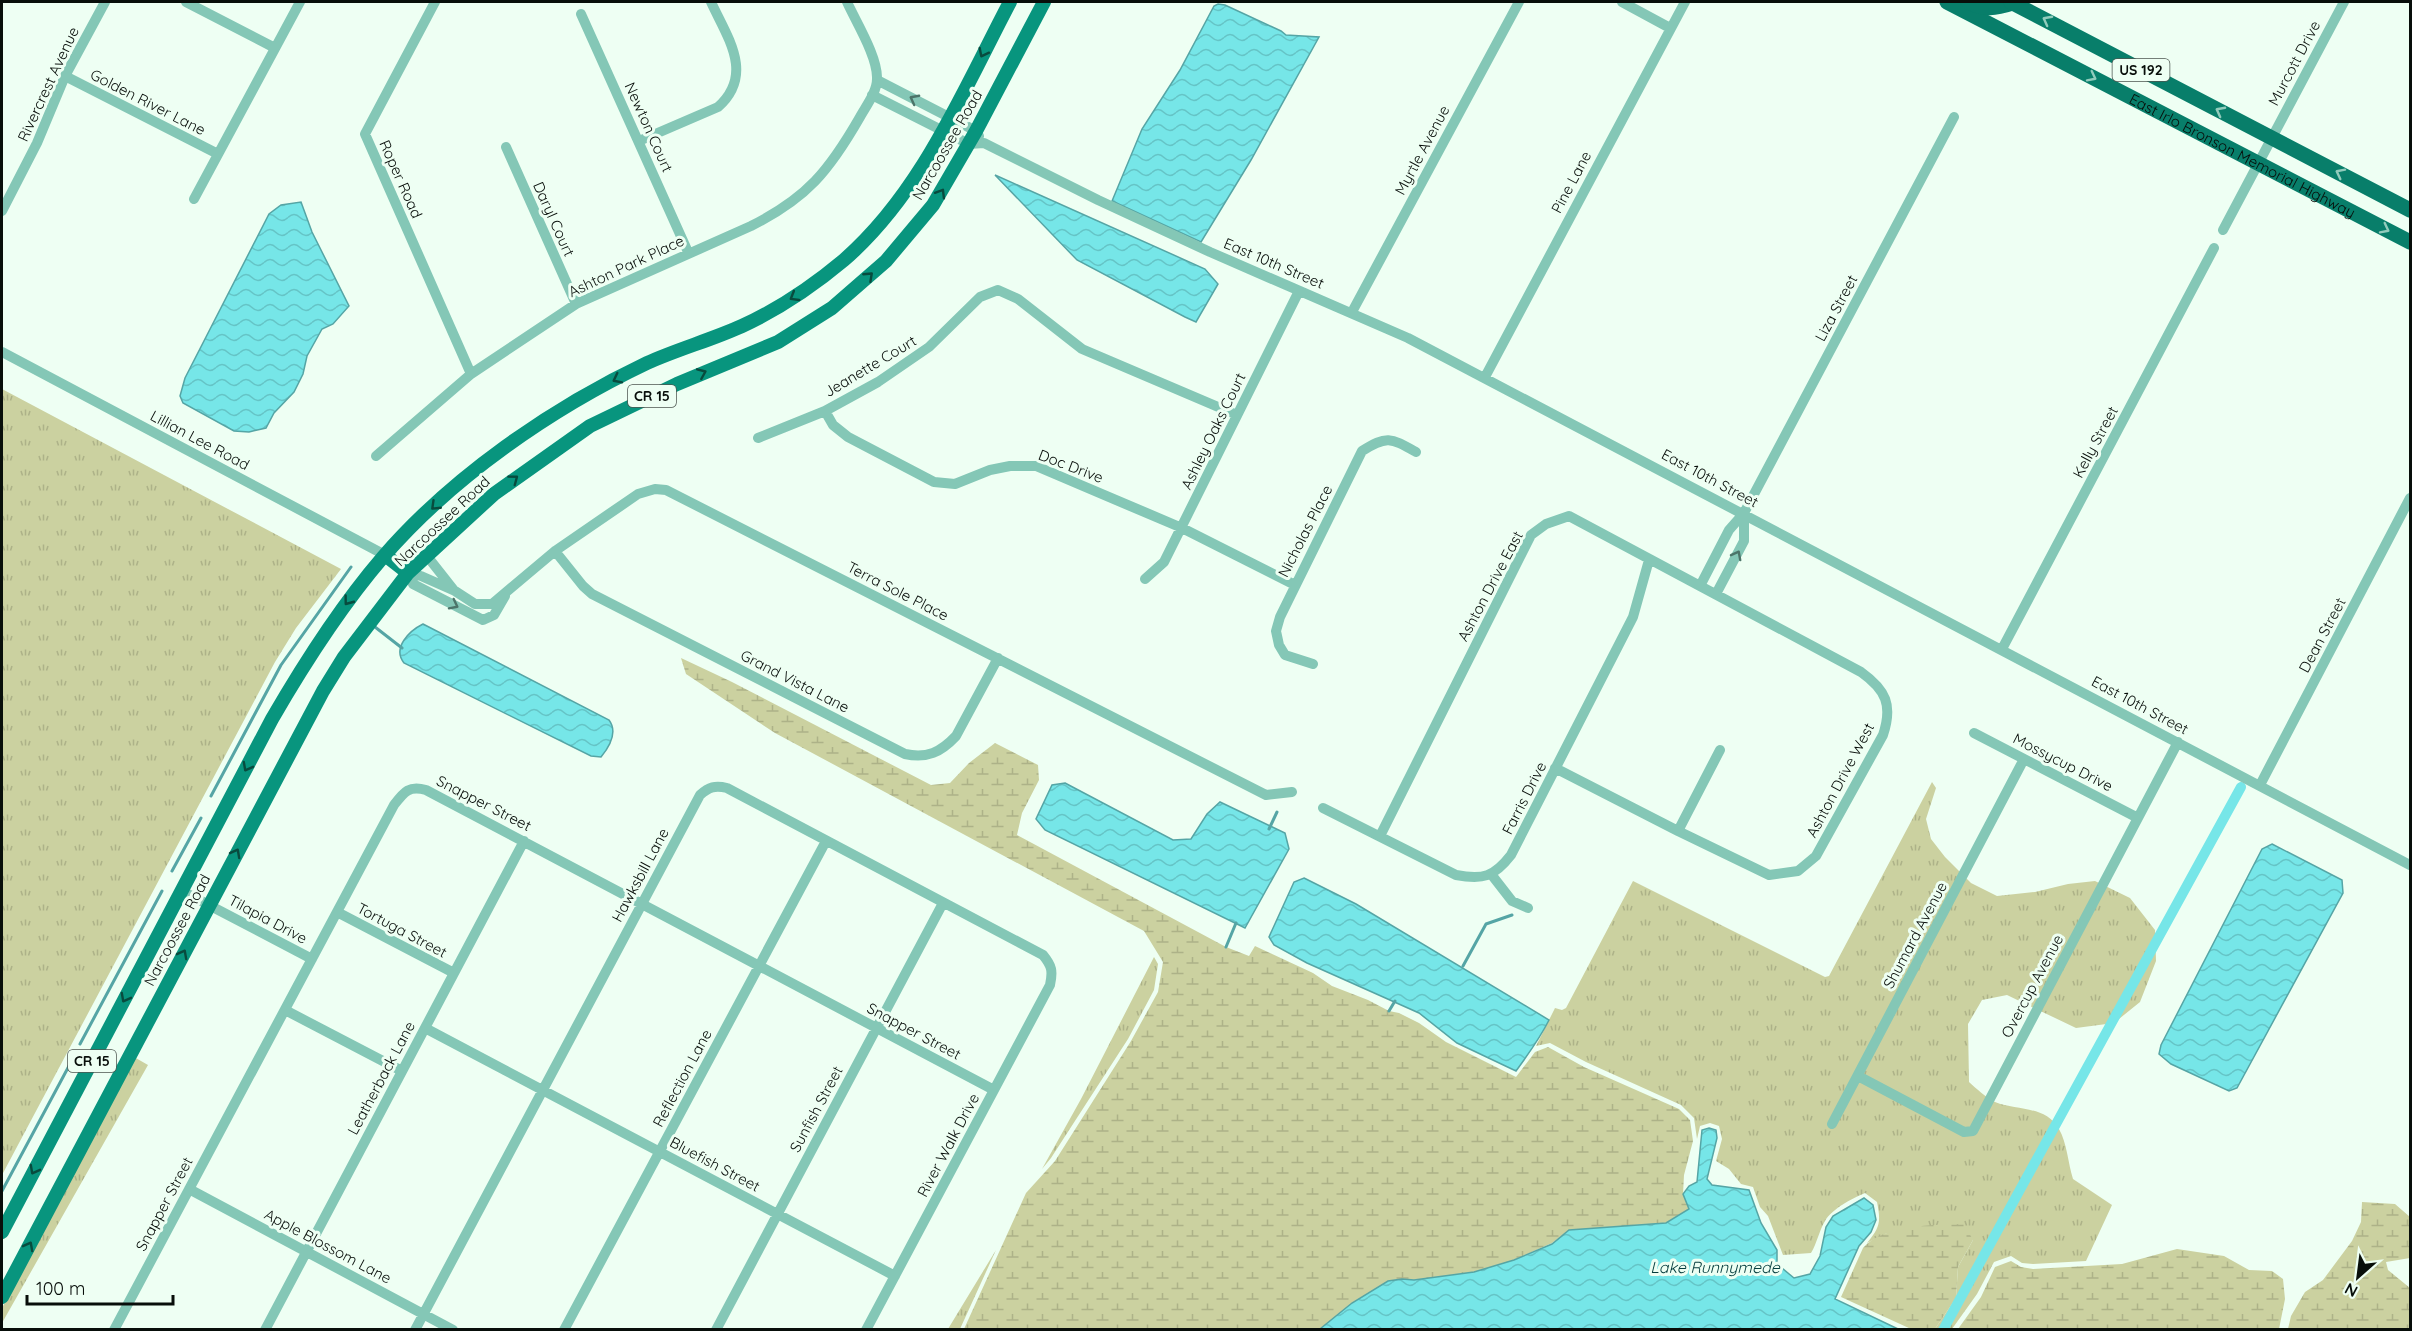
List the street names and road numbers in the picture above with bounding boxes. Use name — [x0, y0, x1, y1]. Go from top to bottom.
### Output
street label: Murcott Drive — [2264, 17, 2324, 109]
street label: Rivercrest Avenue — [13, 24, 83, 144]
road number: US 192 — [2112, 59, 2170, 81]
street label: Golden River Lane — [87, 65, 209, 139]
street label: Newton Court — [621, 79, 677, 175]
street label: Narcoossee Road — [908, 87, 986, 203]
street label: East Irlo Bronson Memorial Highway — [2126, 89, 2359, 222]
street label: Myrtle Avenue — [1390, 102, 1454, 198]
street label: Roper Road — [375, 137, 427, 221]
street label: Pine Lane — [1547, 148, 1595, 216]
street label: Daryl Court — [529, 179, 579, 259]
street label: Ashton Park Place — [565, 231, 687, 301]
street label: East 10th Street — [1221, 233, 1327, 293]
street label: Liza Street — [1811, 272, 1861, 344]
street label: Jeanette Court — [820, 331, 920, 401]
street label: Ashley Oaks Court — [1177, 370, 1249, 492]
road number: CR 15 — [628, 385, 676, 407]
street label: Kelly Street — [2068, 403, 2122, 481]
street label: Lillian Lee Road — [147, 406, 253, 474]
street label: East 10th Street — [1658, 444, 1762, 512]
street label: Doc Drive — [1036, 445, 1106, 487]
street label: Narcoossee Road — [390, 472, 494, 570]
street label: Nicholas Place — [1274, 482, 1336, 580]
street label: Ashton Drive East — [1453, 528, 1527, 644]
street label: Terra Sole Place — [844, 557, 952, 625]
street label: Dean Street — [2294, 594, 2350, 676]
street label: Grand Vista Lane — [737, 645, 853, 717]
street label: East 10th Street — [2088, 671, 2192, 739]
street label: Ashton Drive West — [1802, 719, 1878, 841]
street label: Mossycup Drive — [2010, 729, 2116, 795]
street label: Farris Drive — [1498, 758, 1550, 838]
street label: Snapper Street — [433, 771, 535, 835]
street label: Hawksbill Lane — [607, 825, 673, 925]
street label: Narcoossee Road — [140, 871, 214, 989]
street label: Shumard Avenue — [1879, 878, 1951, 992]
street label: Tilapia Drive — [225, 890, 311, 948]
street label: Tortuga Street — [354, 898, 450, 962]
street label: Overcup Avenue — [1997, 931, 2067, 1041]
street label: Snapper Street — [864, 998, 964, 1064]
street label: Leatherback Lane — [343, 1018, 419, 1138]
street label: Reflection Lane — [648, 1026, 716, 1130]
road number: CR 15 — [68, 1050, 116, 1072]
street label: Sunfish Street — [785, 1063, 847, 1155]
street label: River Walk Drive — [913, 1090, 983, 1200]
street label: Bluefish Street — [667, 1132, 763, 1196]
street label: Snapper Street — [131, 1154, 197, 1254]
street label: Apple Blossom Lane — [261, 1205, 395, 1287]

